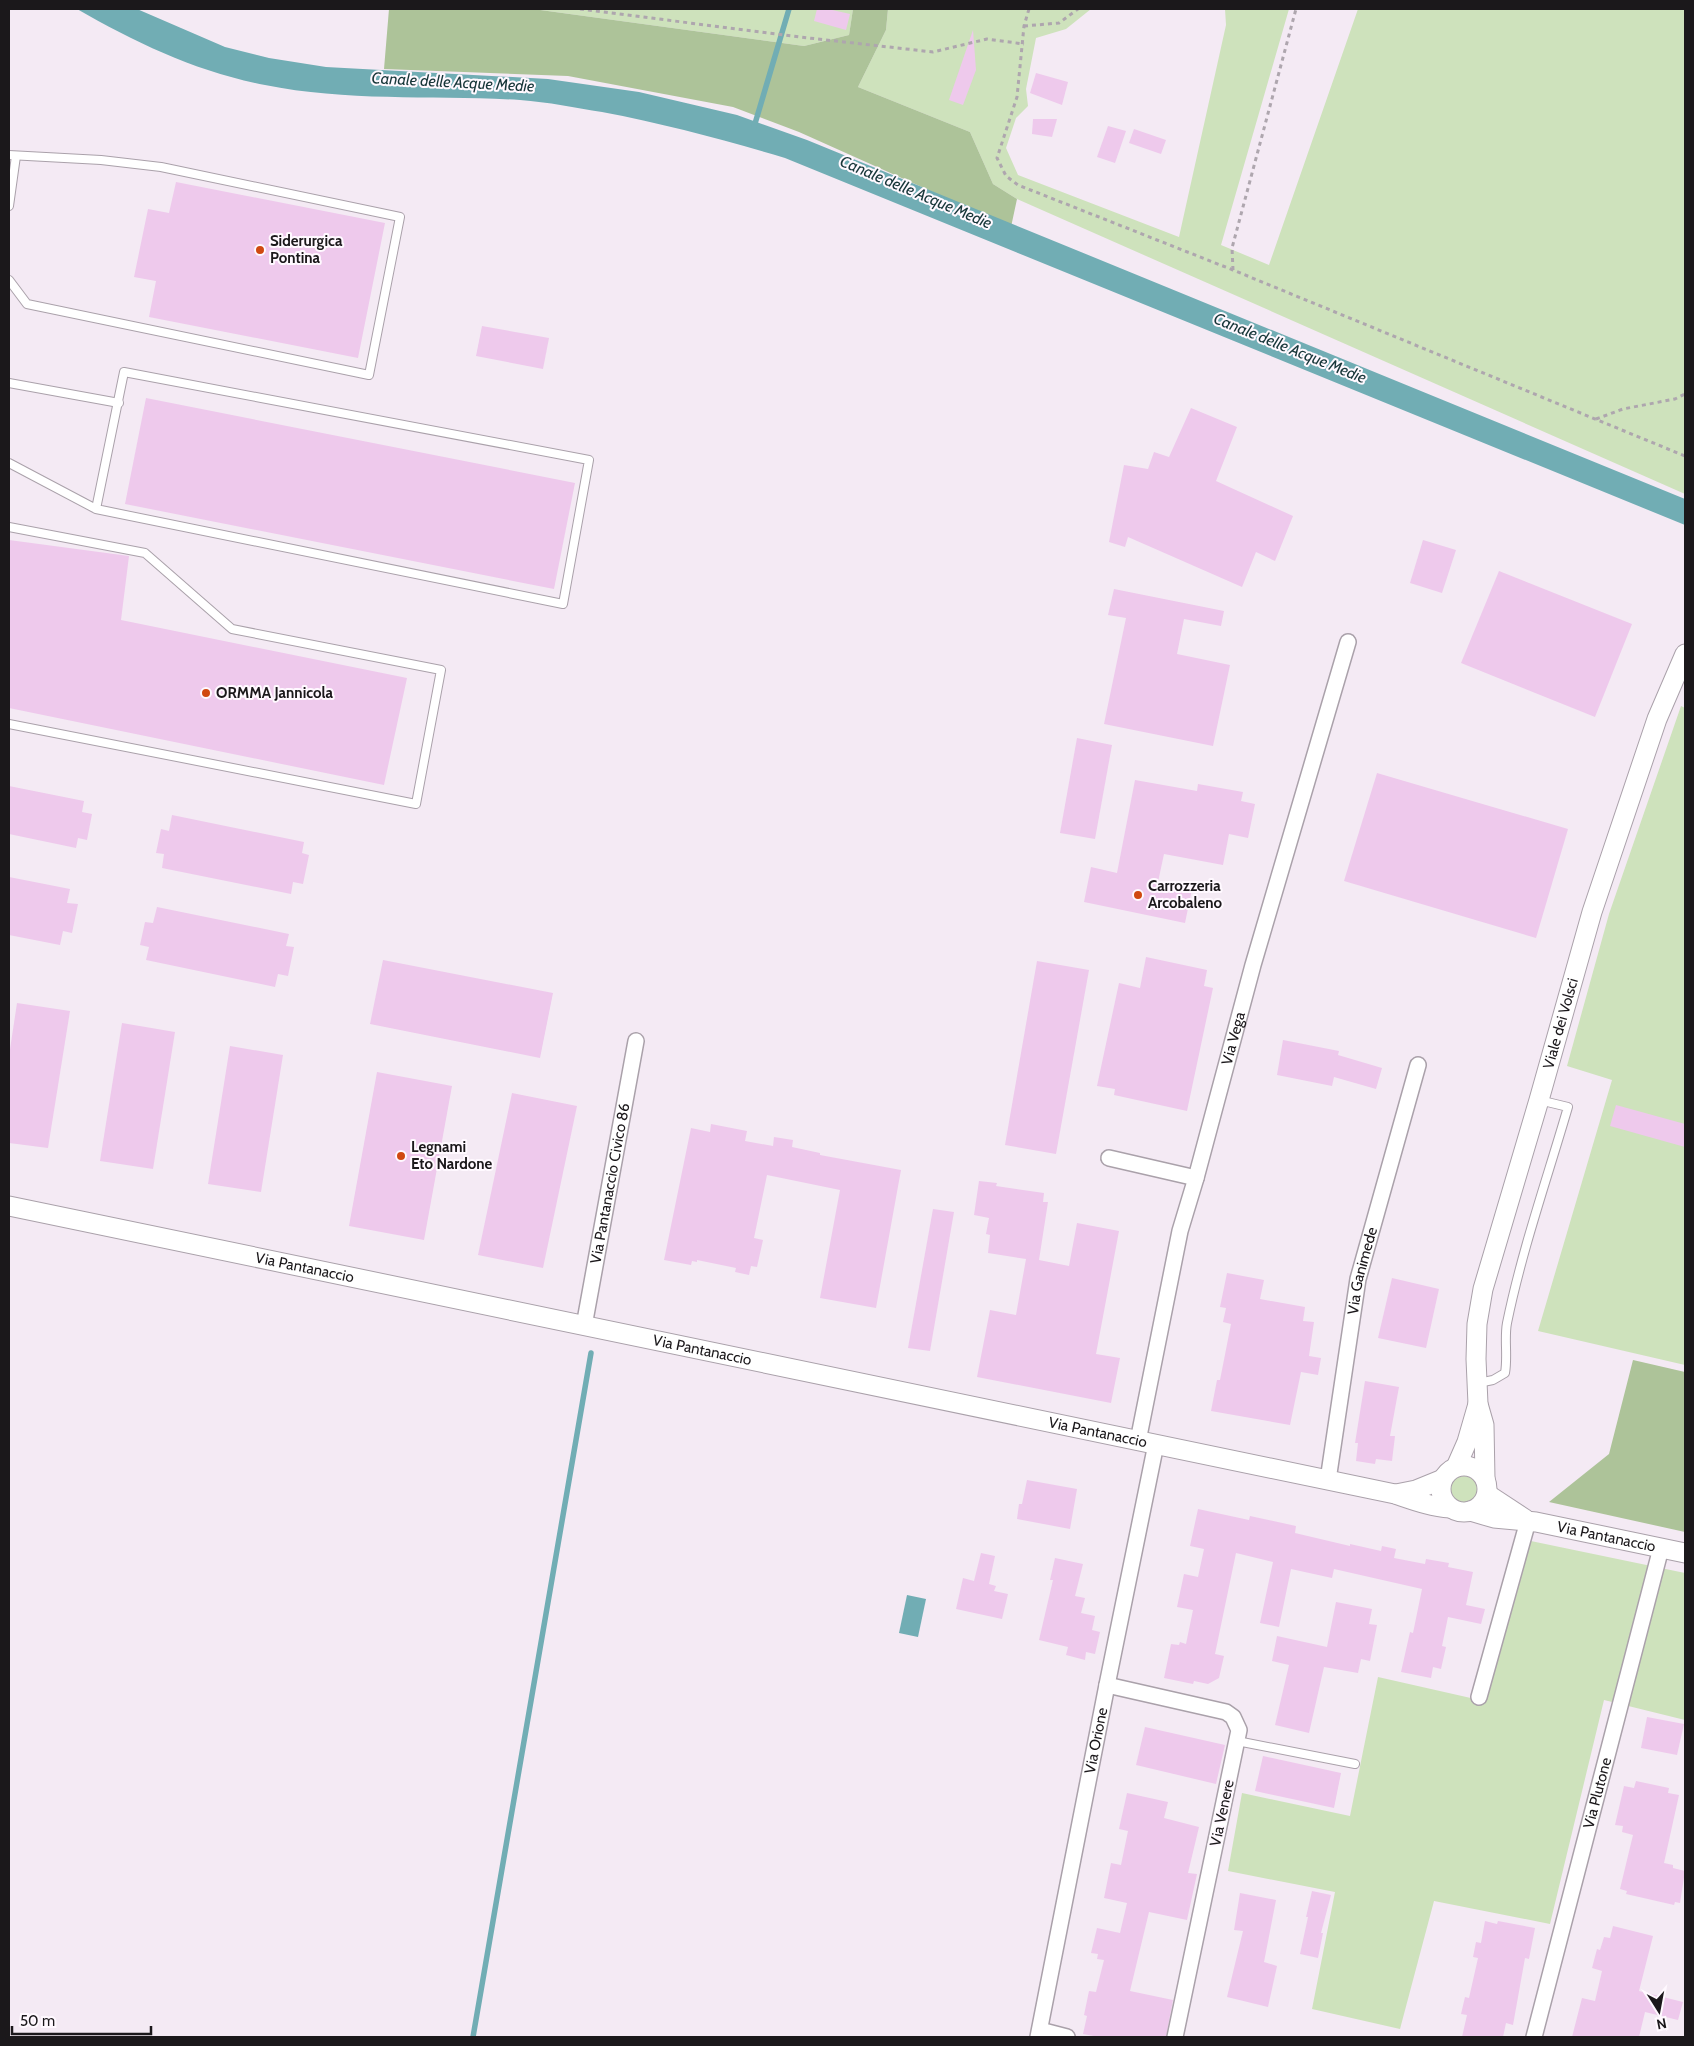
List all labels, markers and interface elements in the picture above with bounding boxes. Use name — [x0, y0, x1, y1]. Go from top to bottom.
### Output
water label: Canale delle Acque Medie — [371, 68, 535, 96]
water label: Canale delle Acque Medie — [837, 151, 995, 233]
place label: Siderurgica Pontina — [270, 232, 343, 267]
marker: Siderurgica Pontina — [254, 244, 266, 256]
water label: Canale delle Acque Medie — [1211, 309, 1369, 387]
place label: ORMMA Jannicola — [216, 684, 333, 702]
marker: ORMMA Jannicola — [200, 687, 212, 699]
place label: Carrozzeria Arcobaleno — [1148, 877, 1222, 912]
marker: Carrozzeria Arcobaleno — [1132, 889, 1144, 901]
street label: Viale dei Volsci — [1539, 976, 1582, 1071]
street label: Via Vega — [1218, 1009, 1249, 1067]
street label: Via Pantanaccio Civico 86 — [587, 1102, 634, 1265]
place label: Legnami Eto Nardone — [411, 1138, 493, 1173]
marker: Legnami Eto Nardone — [395, 1150, 407, 1162]
street label: Via Ganimede — [1344, 1225, 1381, 1316]
street label: Via Pantanaccio — [254, 1248, 356, 1286]
street label: Via Pantanaccio — [651, 1331, 753, 1369]
street label: Via Pantanaccio — [1047, 1413, 1149, 1451]
street label: Via Pantanaccio — [1555, 1518, 1657, 1556]
street label: Via Orione — [1081, 1706, 1111, 1775]
street label: Via Plutone — [1579, 1755, 1615, 1831]
street label: Via Venere — [1206, 1778, 1238, 1848]
north arrow — [1634, 1986, 1684, 2036]
scale bar — [12, 2004, 151, 2036]
text: 50 m — [20, 2012, 55, 2030]
text: N — [1655, 2014, 1668, 2034]

